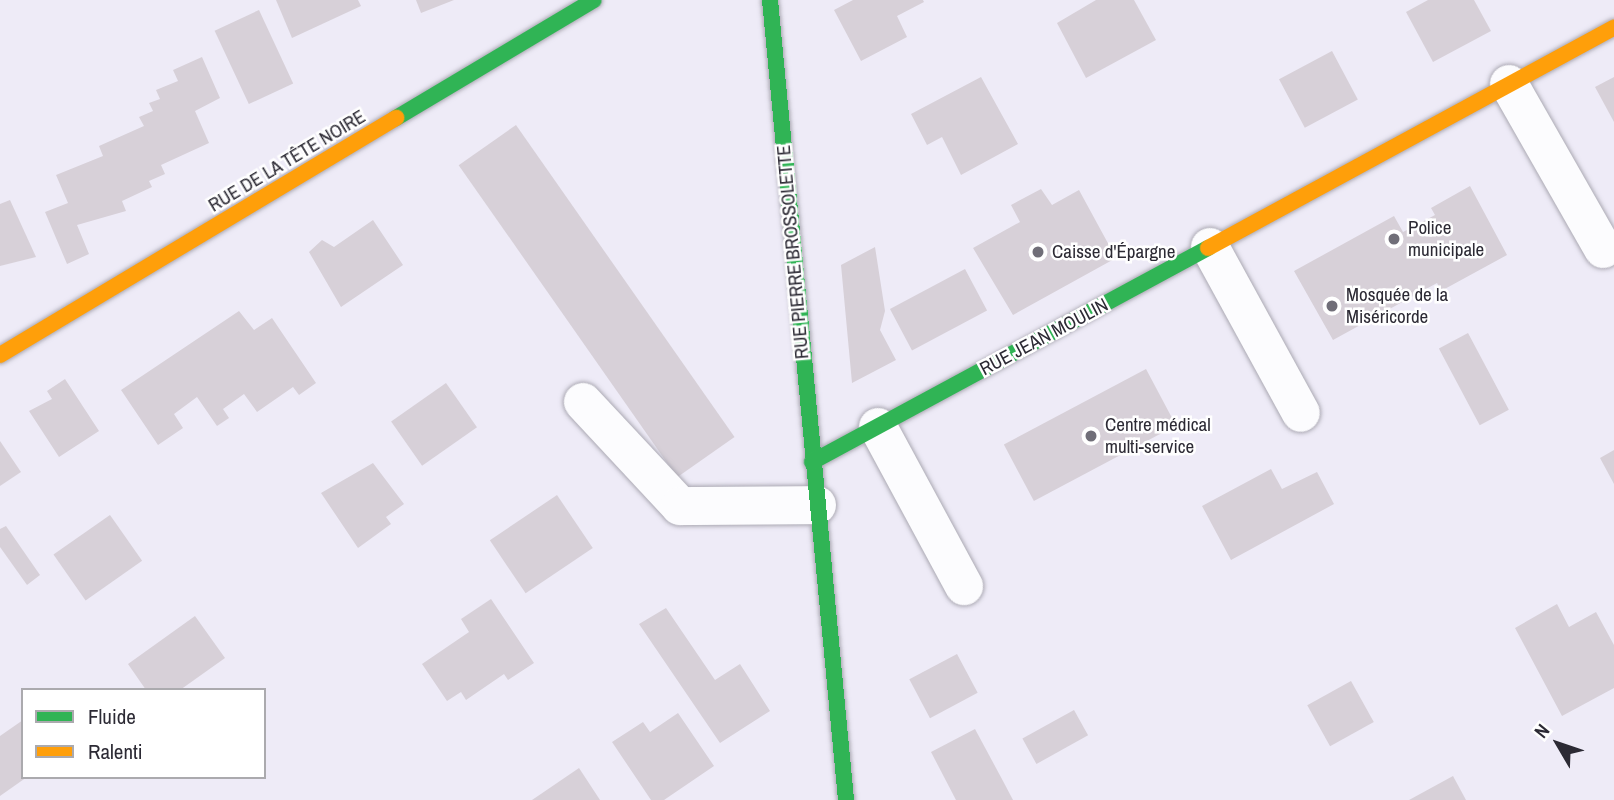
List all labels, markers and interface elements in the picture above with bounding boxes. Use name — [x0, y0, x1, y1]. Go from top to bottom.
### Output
street label: RUE DE LA TÊTE NOIRE — [204, 105, 370, 217]
street label: RUE PIERRE BROSSOLETTE — [772, 144, 814, 360]
place label: Police municipale — [1408, 217, 1484, 261]
marker: Police municipale — [1386, 231, 1402, 247]
place label: Caisse d'Épargne — [1052, 241, 1175, 263]
marker: Caisse d'Épargne — [1030, 244, 1046, 260]
place label: Mosquée de la Miséricorde — [1346, 284, 1448, 328]
street label: RUE JEAN MOULIN — [976, 294, 1112, 380]
marker: Mosquée de la Miséricorde — [1324, 298, 1340, 314]
place label: Centre médical multi-service — [1105, 414, 1211, 458]
marker: Centre médical multi-service — [1083, 428, 1099, 444]
legend — [21, 688, 266, 779]
text: Fluide — [88, 702, 136, 731]
north arrow — [1523, 709, 1593, 779]
text: N — [1528, 718, 1555, 743]
text: Ralenti — [88, 737, 143, 766]

